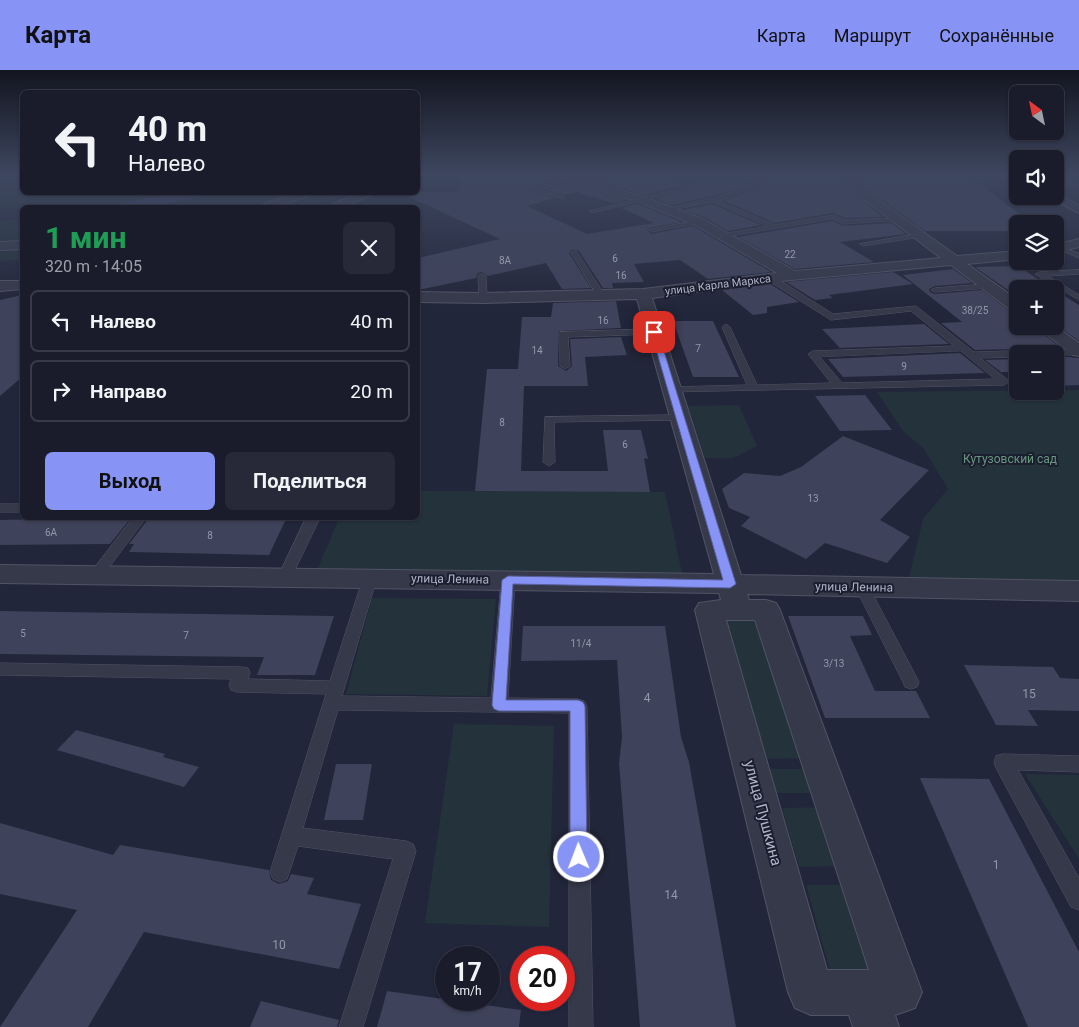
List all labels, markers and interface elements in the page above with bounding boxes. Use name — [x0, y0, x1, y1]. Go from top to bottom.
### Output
text: Карта — [25, 21, 91, 49]
text: Карта — [757, 25, 806, 46]
text: Маршрут — [834, 25, 911, 46]
text: Сохранённые — [939, 25, 1054, 46]
north arrow — [1009, 85, 1064, 140]
map controls — [1009, 85, 1064, 400]
text: 40 m — [128, 109, 207, 150]
icon: left — [45, 110, 110, 175]
button: sound — [1009, 150, 1064, 205]
text: Налево — [128, 151, 205, 176]
button: layers — [1009, 215, 1064, 270]
text: 1 мин — [45, 220, 126, 255]
button: close — [343, 222, 395, 274]
house number: 22 — [784, 249, 796, 260]
house number: 6 — [612, 253, 618, 264]
house number: 8А — [499, 255, 512, 266]
text: 320 m · 14:05 — [45, 257, 142, 276]
house number: 16 — [615, 270, 627, 281]
street label: улица Карла Маркса — [664, 272, 772, 298]
button: + — [1009, 280, 1064, 335]
house number: 38/25 — [962, 305, 989, 316]
icon: left — [47, 307, 75, 335]
text: Налево — [90, 310, 156, 333]
text: 40 m — [350, 310, 393, 333]
pin — [633, 311, 675, 353]
house number: 16 — [597, 315, 609, 326]
icon: arrive — [640, 318, 668, 346]
house number: 7 — [695, 343, 701, 354]
house number: 14 — [531, 345, 543, 356]
button: − — [1009, 345, 1064, 400]
house number: 9 — [901, 361, 907, 372]
icon: right — [47, 377, 75, 405]
text: Направо — [90, 380, 167, 403]
text: 20 m — [350, 380, 393, 403]
house number: 8 — [499, 417, 505, 428]
house number: 6 — [622, 439, 628, 450]
button: Выход — [45, 452, 215, 510]
button: Поделиться — [225, 452, 395, 510]
park label: Кутузовский сад — [963, 452, 1057, 466]
house number: 13 — [807, 493, 819, 504]
house number: 6А — [45, 527, 58, 538]
house number: 8 — [207, 530, 213, 541]
street label: улица Ленина — [411, 571, 489, 587]
street label: улица Ленина — [815, 579, 893, 595]
house number: 5 — [20, 628, 26, 639]
house number: 7 — [183, 630, 189, 641]
house number: 11/4 — [571, 638, 592, 649]
house number: 3/13 — [824, 658, 845, 669]
house number: 15 — [1022, 687, 1036, 701]
house number: 4 — [644, 691, 651, 705]
street label: улица Пушкина — [740, 758, 786, 868]
position arrow — [552, 830, 604, 882]
house number: 1 — [993, 858, 999, 872]
house number: 14 — [664, 888, 678, 902]
house number: 10 — [272, 938, 286, 952]
speed limit sign: 20 — [510, 946, 575, 1011]
text: 17 — [453, 958, 482, 987]
text: km/h — [453, 984, 482, 998]

